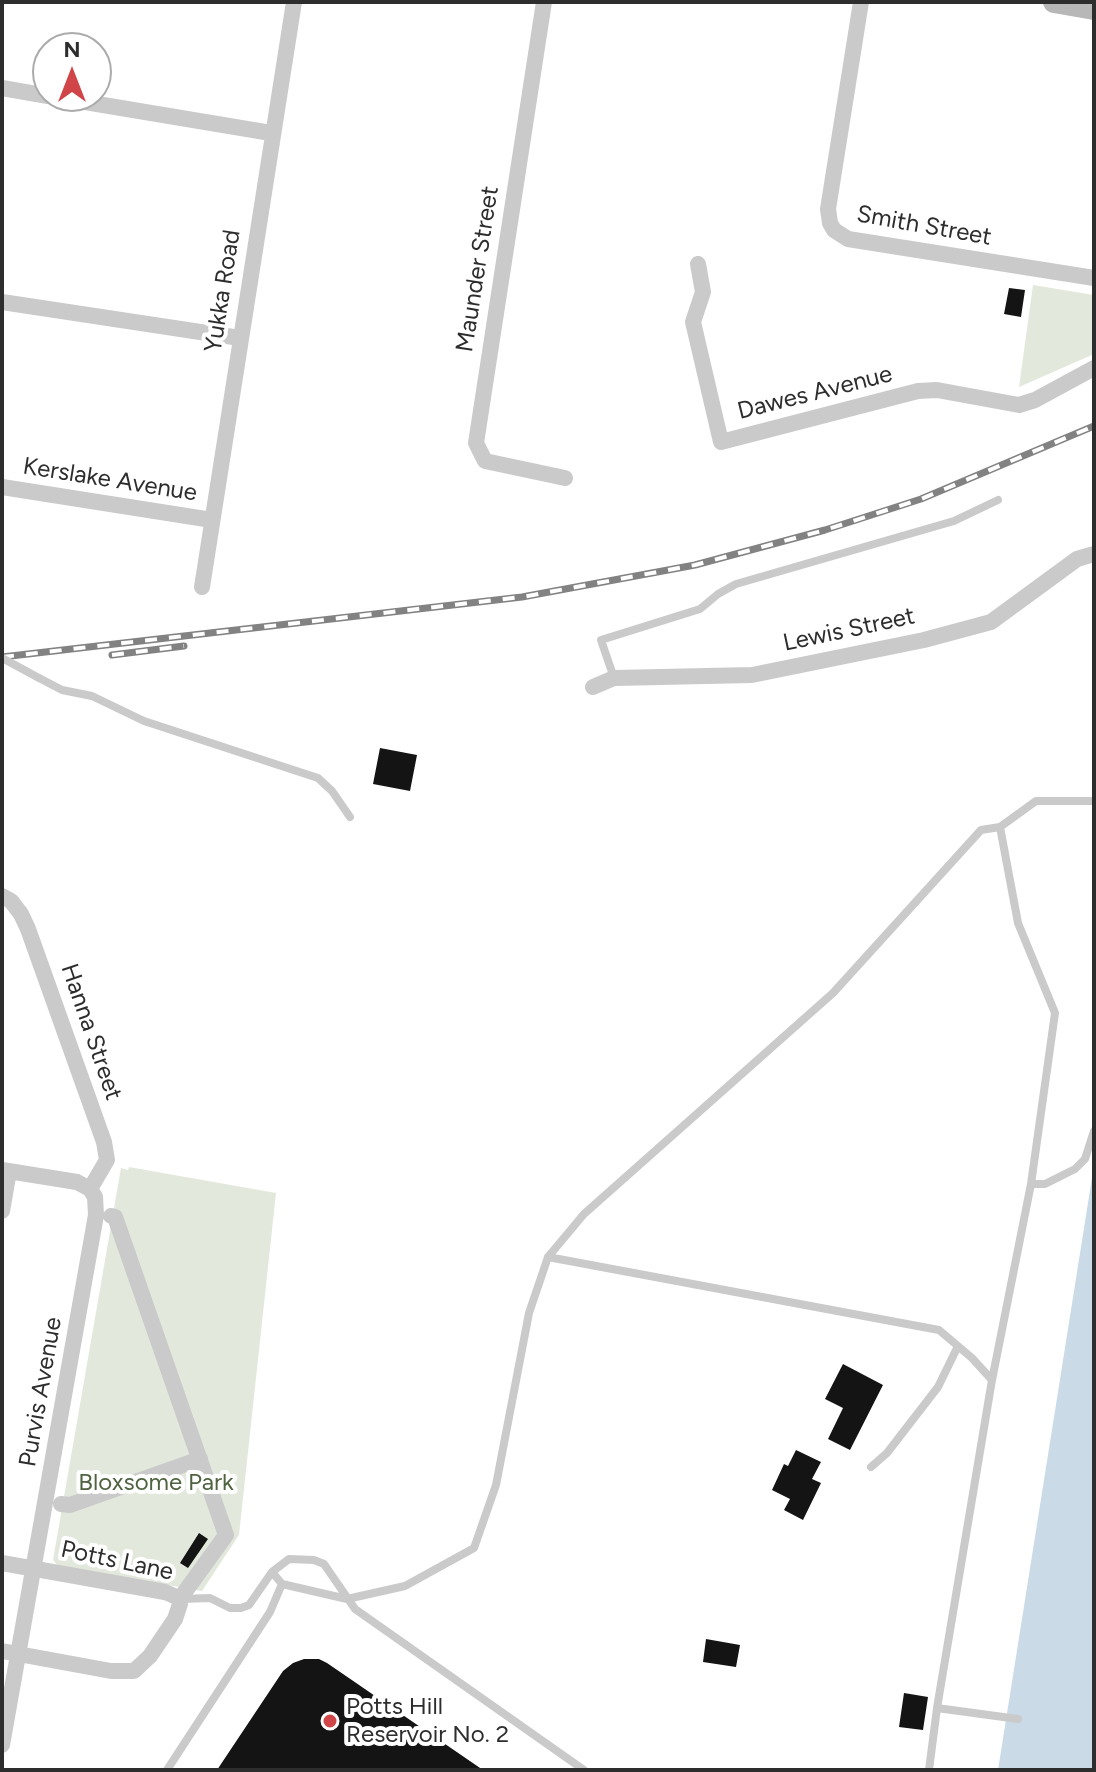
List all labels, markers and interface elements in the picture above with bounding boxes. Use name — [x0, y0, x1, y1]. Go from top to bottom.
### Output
north arrow — [32, 32, 112, 112]
text: N — [63, 36, 81, 63]
street label: Maunder Street — [451, 184, 505, 354]
street label: Smith Street — [854, 200, 994, 252]
street label: Yukka Road — [199, 228, 247, 354]
street label: Dawes Avenue — [735, 360, 895, 426]
street label: Kerslake Avenue — [21, 452, 199, 508]
street label: Lewis Street — [780, 602, 918, 658]
street label: Hanna Street — [54, 960, 128, 1104]
street label: Purvis Avenue — [14, 1315, 68, 1469]
park label: Bloxsome Park — [78, 1469, 234, 1497]
street label: Potts Lane — [58, 1535, 176, 1587]
place label: Potts Hill Reservoir No. 2 — [346, 1693, 509, 1749]
marker: Potts Hill Reservoir No. 2 — [321, 1712, 339, 1730]

